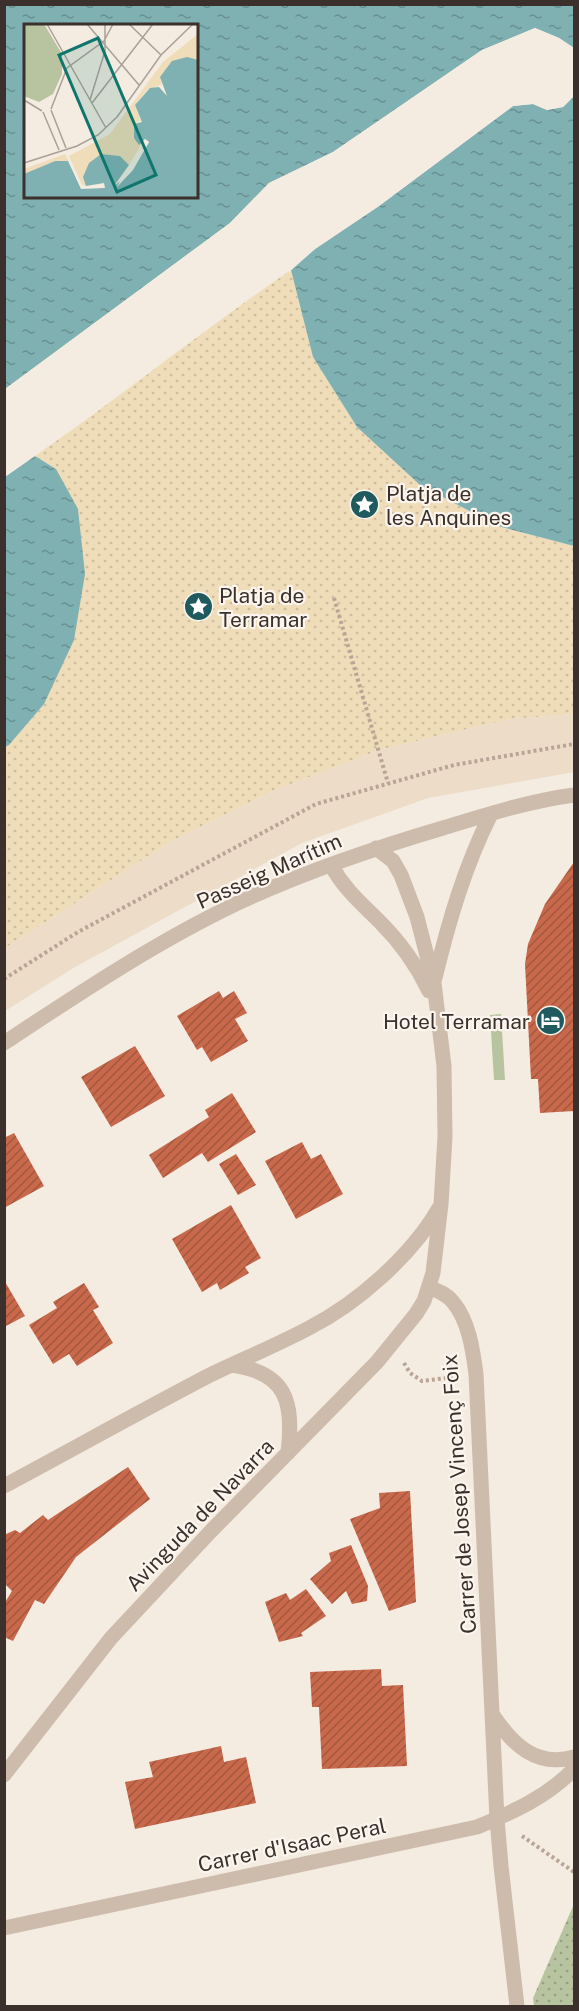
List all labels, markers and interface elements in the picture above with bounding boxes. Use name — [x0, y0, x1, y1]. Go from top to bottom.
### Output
inset map — [24, 24, 198, 198]
place label: Platja de les Anquines — [386, 481, 511, 530]
place icon: Platja de les Anquines — [349, 489, 381, 521]
place label: Platja de Terramar — [219, 583, 308, 632]
place icon: Platja de Terramar — [182, 591, 214, 623]
street label: Passeig Marítim — [193, 828, 345, 914]
hotel icon: Hotel Terramar — [535, 1005, 567, 1037]
place label: Hotel Terramar — [383, 1009, 530, 1034]
street label: Carrer de Josep Vincenç Foix — [437, 1353, 481, 1635]
street label: Avinguda de Navarra — [121, 1434, 279, 1596]
street label: Carrer d'Isaac Peral — [196, 1813, 388, 1877]

